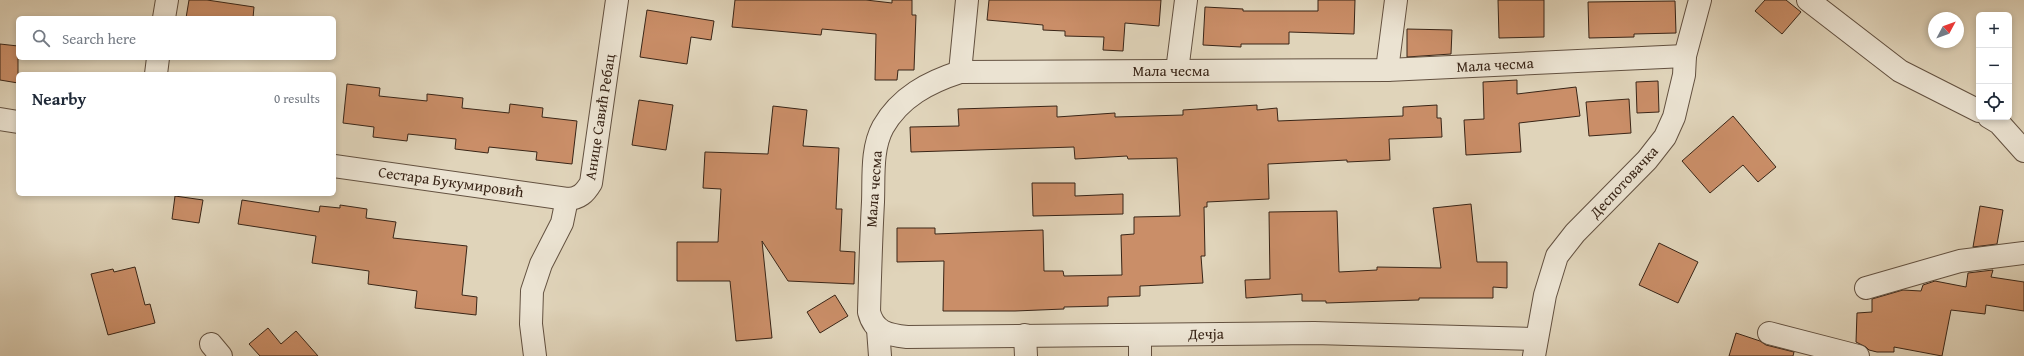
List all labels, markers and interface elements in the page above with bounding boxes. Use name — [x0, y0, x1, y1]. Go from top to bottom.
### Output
north arrow — [1928, 12, 1964, 48]
map controls — [1976, 12, 2012, 120]
button: + — [1976, 12, 2012, 48]
search box — [16, 16, 336, 60]
icon: search — [30, 27, 52, 49]
text: Search here — [62, 28, 136, 49]
button: − — [1976, 48, 2012, 84]
street label: Анице Савић Ребац — [579, 52, 620, 181]
street label: Мала чесма — [1456, 52, 1535, 77]
street label: Мала чесма — [1132, 60, 1210, 81]
button: locate — [1976, 84, 2012, 120]
text: Nearby — [32, 86, 86, 111]
text: 0 results — [274, 89, 320, 108]
street label: Деспотовачка — [1584, 140, 1663, 223]
street label: Мала чесма — [860, 149, 887, 228]
street label: Сестара Букумировић — [377, 161, 526, 202]
street label: Дечја — [1187, 323, 1225, 344]

